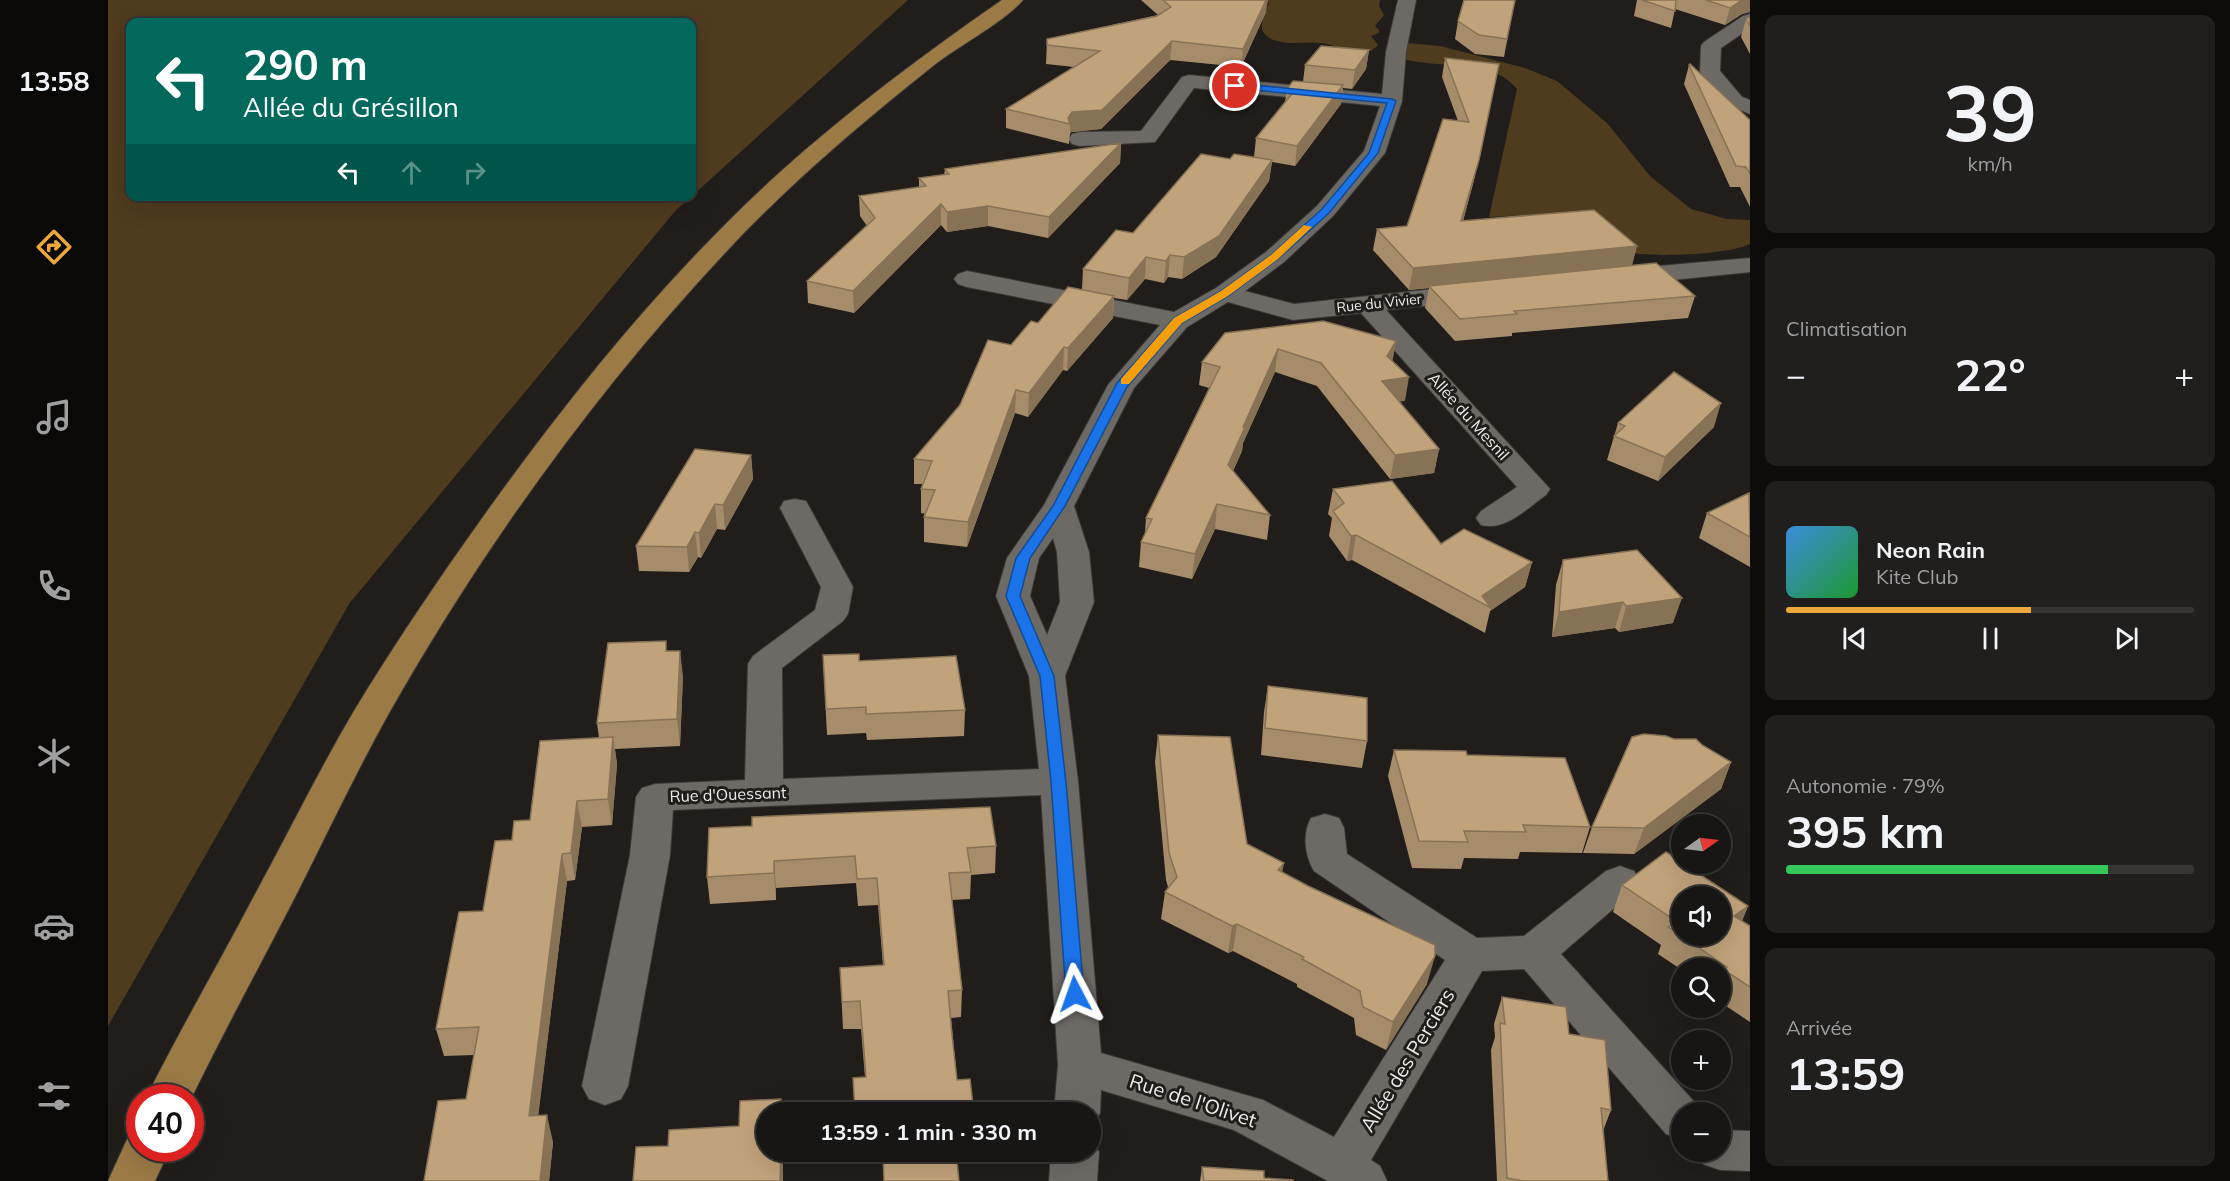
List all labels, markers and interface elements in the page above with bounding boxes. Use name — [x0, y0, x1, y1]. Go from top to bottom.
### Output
text: 290 m — [243, 38, 368, 91]
icon: left — [144, 42, 222, 120]
pin — [1209, 60, 1260, 111]
text: 39 — [1943, 63, 2037, 161]
text: 13:58 — [18, 64, 90, 98]
icon: arrive — [1218, 69, 1251, 102]
text: Allée du Grésillon — [243, 90, 459, 124]
text: km/h — [1967, 151, 2013, 176]
icon: left — [332, 156, 365, 189]
icon: ahead — [395, 156, 428, 189]
icon: right — [458, 156, 491, 189]
icon: directions — [33, 226, 75, 268]
street label: Rue du Vivier — [1335, 289, 1423, 316]
text: Climatisation — [1786, 316, 1907, 341]
text: 22° — [1954, 346, 2026, 402]
text: − — [1786, 354, 1806, 395]
text: + — [2174, 354, 2194, 395]
street label: Allée du Mesnil — [1424, 368, 1514, 464]
icon: music — [33, 396, 75, 438]
text: Neon Rain — [1876, 536, 1985, 564]
text: Kite Club — [1876, 564, 1958, 589]
icon: phone — [33, 565, 75, 607]
icon: previous — [1838, 622, 1871, 655]
icon: pause — [1974, 622, 2007, 655]
icon: next — [2110, 622, 2143, 655]
icon: climate — [33, 735, 75, 777]
text: Autonomie · 79% — [1786, 773, 1945, 798]
street label: Rue d'Ouessant — [669, 782, 787, 806]
text: 395 km — [1786, 803, 1945, 859]
north arrow — [1671, 814, 1731, 874]
map controls — [1671, 814, 1731, 1162]
button: sound — [1671, 886, 1731, 946]
icon: car — [33, 905, 75, 947]
button: search — [1671, 958, 1731, 1018]
position arrow — [1043, 962, 1107, 1026]
street label: Allée des Perciers — [1354, 984, 1460, 1136]
text: Arrivée — [1786, 1015, 1852, 1040]
button: + — [1671, 1030, 1731, 1090]
text: 13:59 — [1786, 1045, 1905, 1101]
street label: Rue de l'Olivet — [1126, 1068, 1260, 1132]
icon: filters — [33, 1075, 75, 1117]
speed limit sign: 40 — [126, 1084, 204, 1162]
button: − — [1671, 1102, 1731, 1162]
text: 13:59 · 1 min · 330 m — [820, 1118, 1037, 1146]

